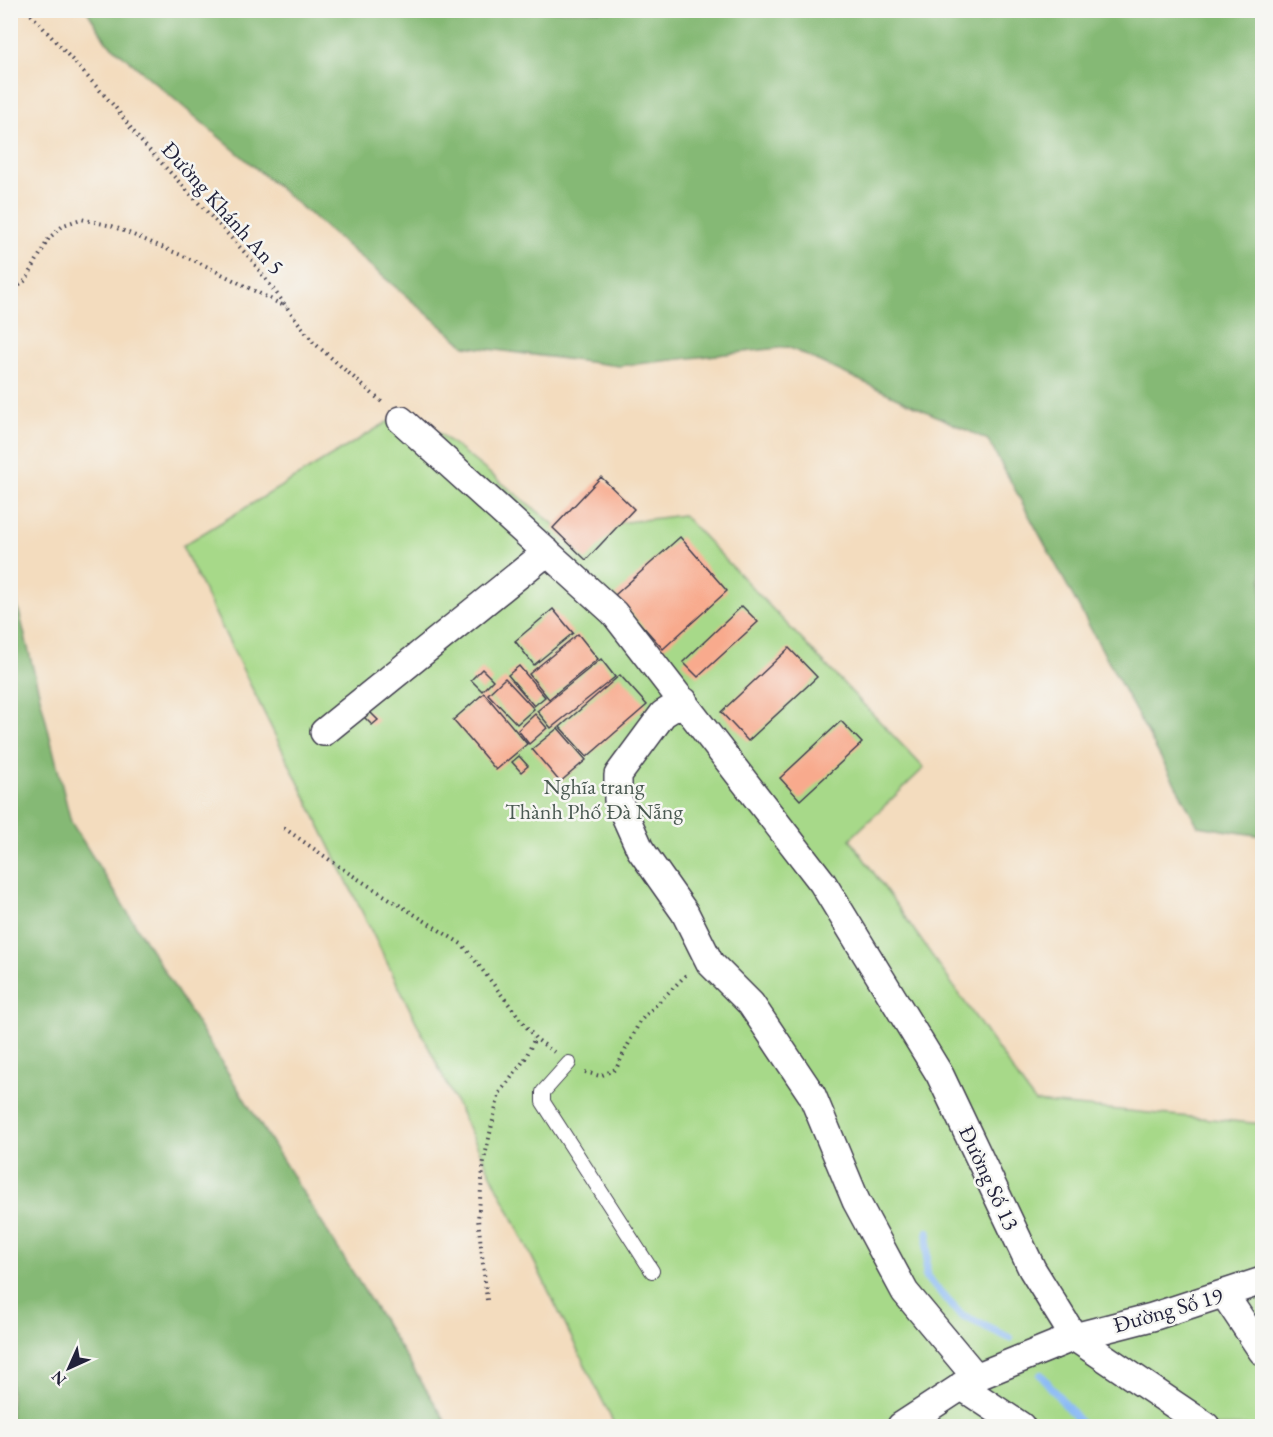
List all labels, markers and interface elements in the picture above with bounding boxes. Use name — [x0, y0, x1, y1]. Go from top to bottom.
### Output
street label: Đường Khánh An 5 — [155, 135, 291, 281]
park label: Nghĩa trang Thành Phố Đà Nẵng — [505, 772, 683, 826]
street label: Đường Số 13 — [952, 1121, 1026, 1235]
street label: Đường Số 19 — [1110, 1280, 1226, 1339]
north arrow — [39, 1338, 99, 1398]
text: N — [47, 1366, 71, 1390]

